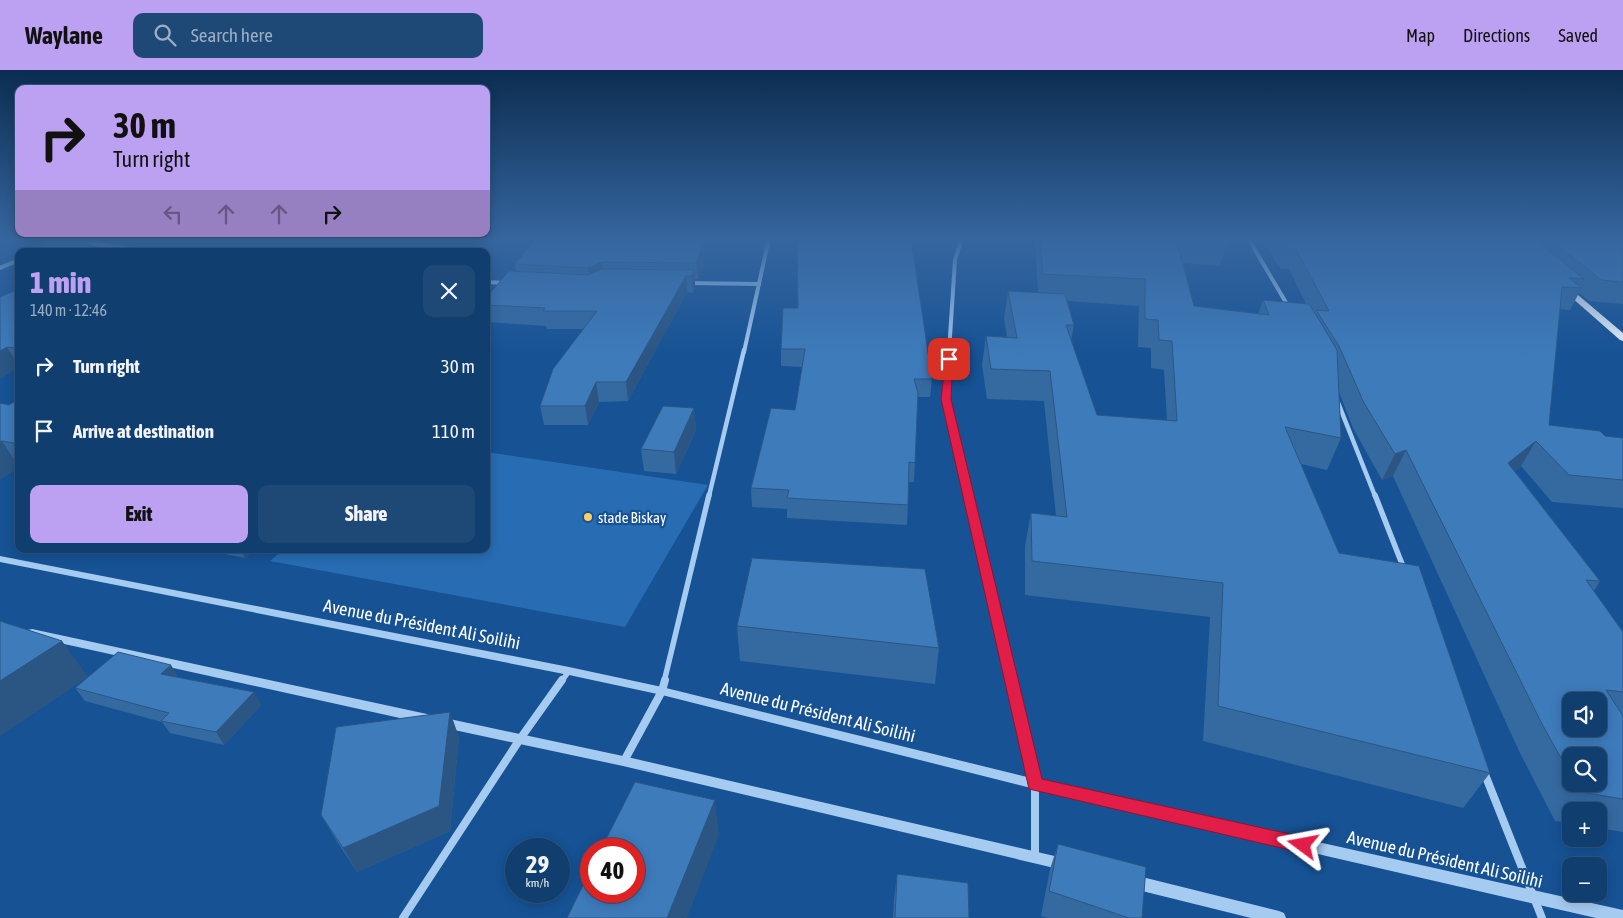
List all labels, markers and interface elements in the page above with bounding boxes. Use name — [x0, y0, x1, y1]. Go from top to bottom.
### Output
search box — [133, 13, 483, 58]
icon: search — [151, 21, 179, 49]
text: Waylane — [25, 22, 103, 49]
text: Search here — [191, 24, 273, 46]
text: Map — [1406, 25, 1435, 46]
text: Directions — [1463, 25, 1530, 46]
text: Saved — [1558, 25, 1598, 46]
icon: right — [30, 105, 95, 170]
text: 30 m — [113, 105, 176, 145]
text: Turn right — [113, 146, 190, 172]
icon: left — [159, 200, 187, 228]
icon: ahead — [212, 200, 240, 228]
icon: ahead — [265, 200, 293, 228]
icon: right — [318, 200, 346, 228]
text: 1 min — [30, 265, 91, 299]
button: close — [423, 265, 475, 317]
text: 140 m · 12:46 — [30, 301, 107, 319]
pin — [928, 338, 970, 380]
icon: arrive — [935, 345, 963, 373]
icon: right — [30, 352, 58, 380]
text: Turn right — [73, 355, 140, 377]
text: 30 m — [441, 355, 475, 377]
icon: arrive — [30, 417, 58, 445]
text: Arrive at destination — [73, 420, 214, 442]
text: 110 m — [432, 420, 475, 442]
button: Exit — [30, 485, 248, 543]
button: Share — [258, 485, 475, 543]
place label: stade Biskay — [598, 509, 666, 526]
marker: stade Biskay — [582, 511, 594, 523]
street label: Avenue du Président Ali Soilihi — [322, 595, 522, 653]
street label: Avenue du Président Ali Soilihi — [718, 678, 918, 746]
map controls — [1562, 692, 1607, 902]
button: sound — [1562, 692, 1607, 737]
button: search — [1562, 747, 1607, 792]
button: + — [1562, 802, 1607, 847]
position arrow — [1276, 818, 1328, 870]
street label: Avenue du Président Ali Soilihi — [1345, 826, 1545, 892]
speed limit sign: 40 — [580, 838, 645, 903]
text: 29 — [526, 850, 549, 878]
button: − — [1562, 857, 1607, 902]
text: km/h — [526, 876, 549, 890]

